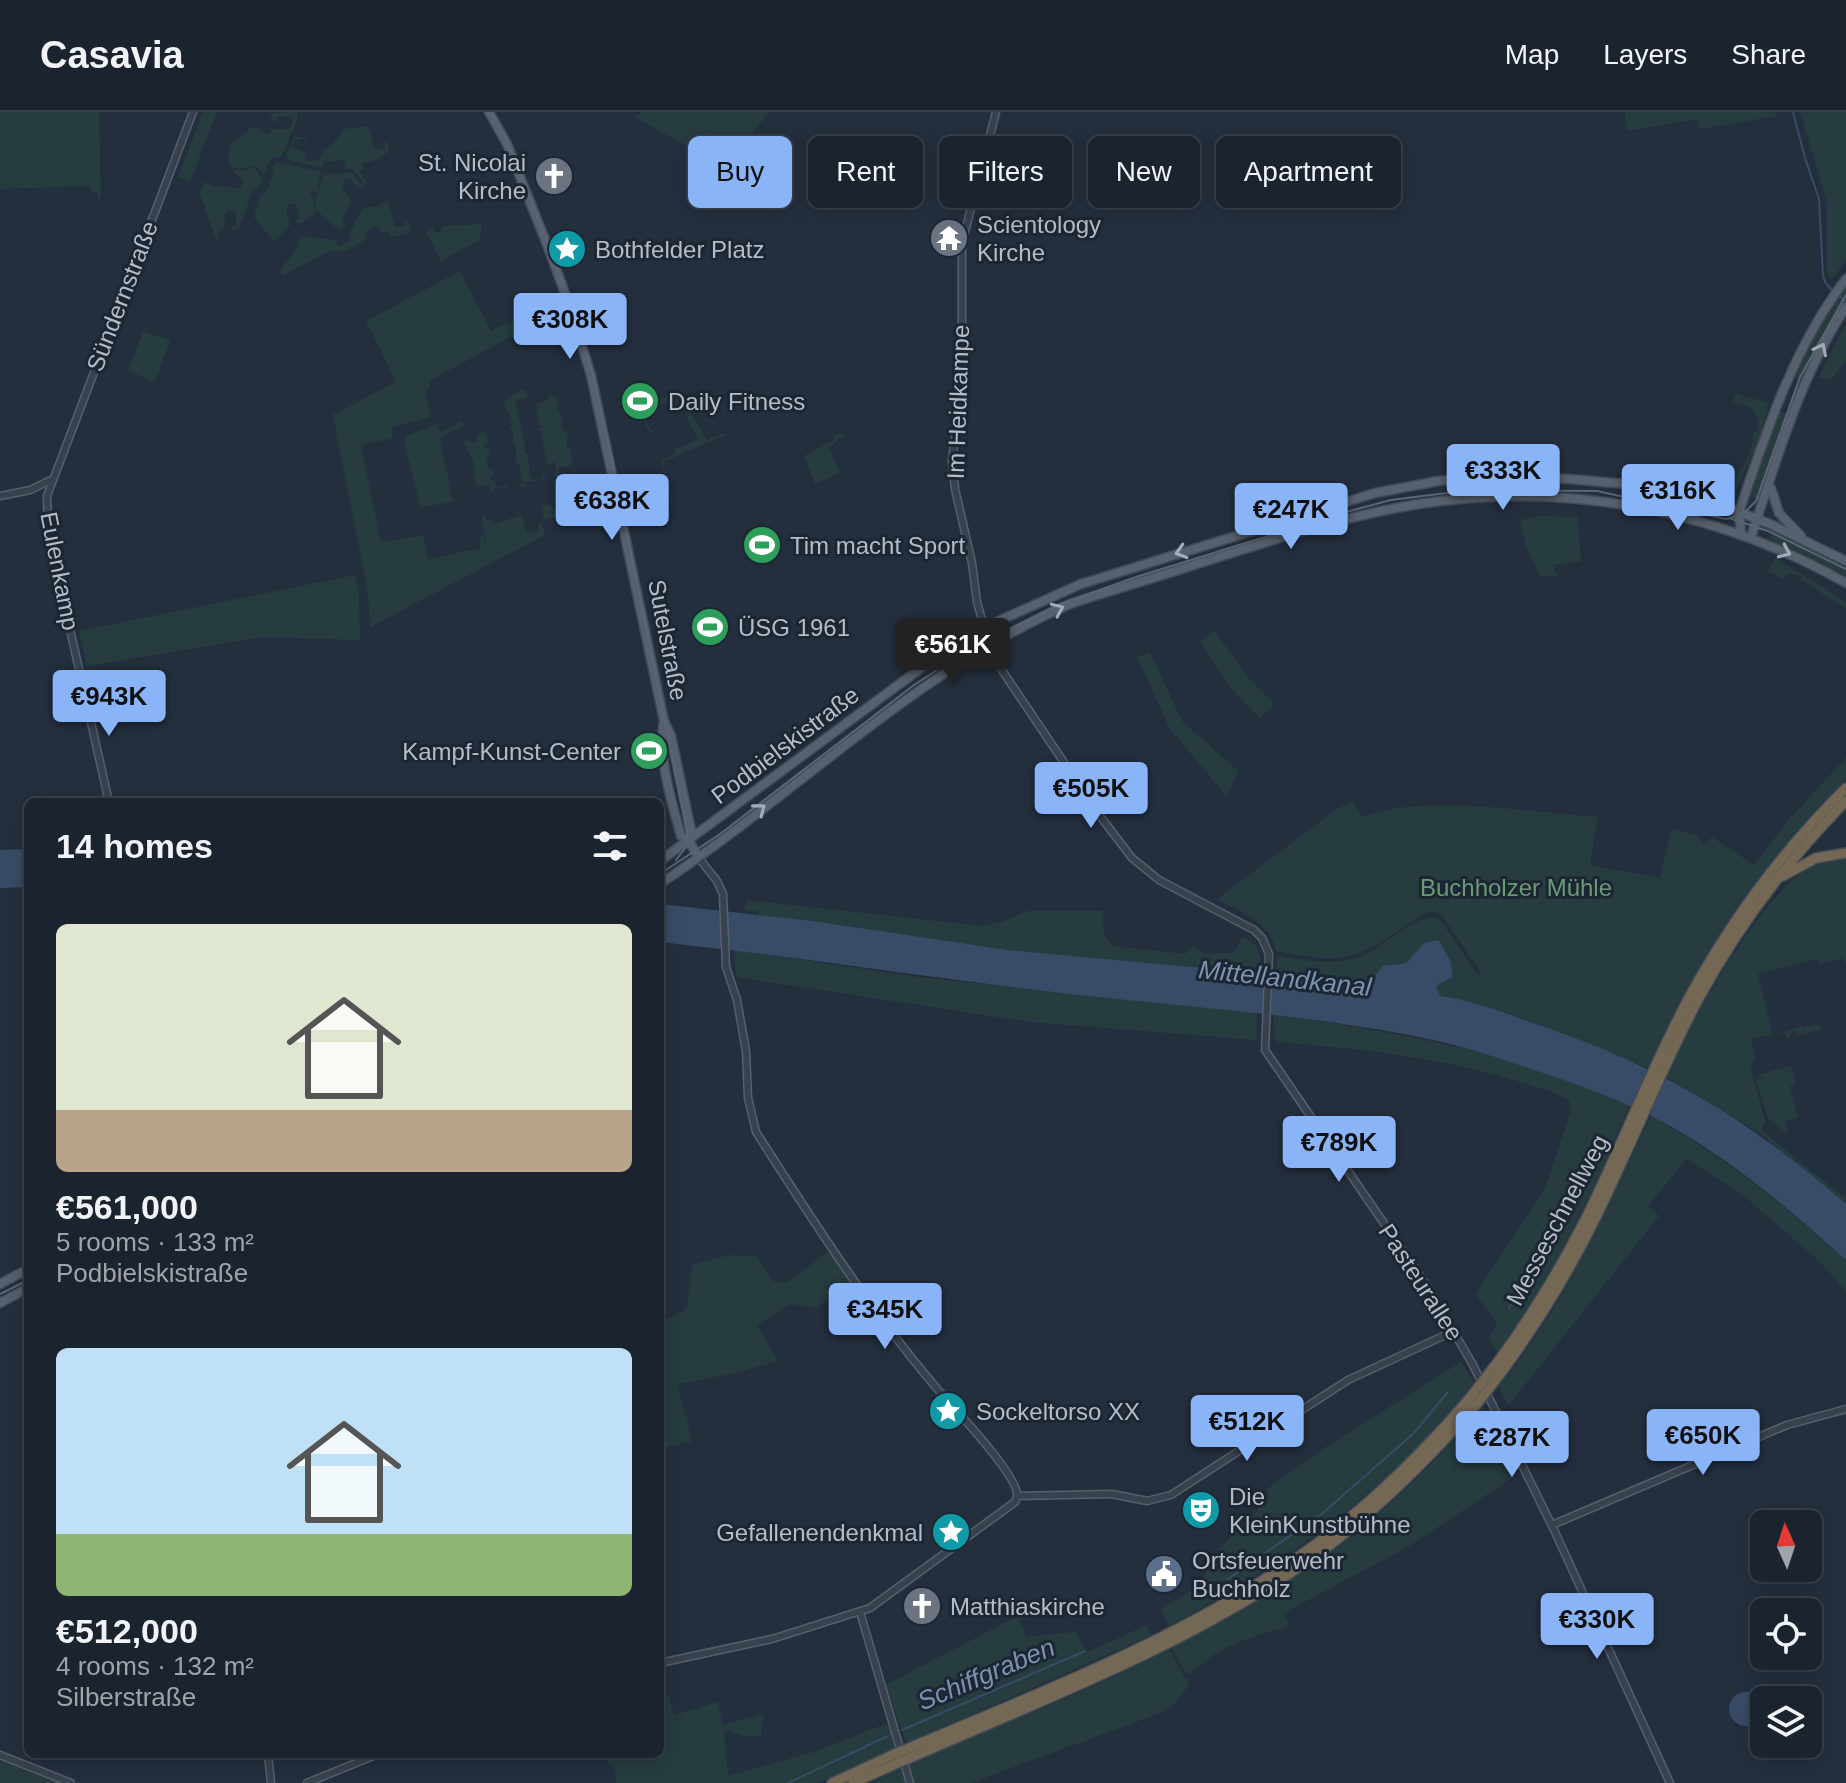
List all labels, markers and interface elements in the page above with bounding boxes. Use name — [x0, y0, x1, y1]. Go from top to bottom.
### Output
text: Casavia — [40, 34, 184, 76]
text: Map — [1505, 39, 1559, 70]
text: Layers — [1603, 39, 1687, 70]
text: Share — [1731, 39, 1806, 70]
chip: Buy — [688, 136, 792, 208]
chip: Rent — [808, 136, 923, 208]
chip: Filters — [939, 136, 1072, 208]
chip: New — [1088, 136, 1200, 208]
chip: Apartment — [1216, 136, 1401, 208]
place label: St. Nicolai Kirche — [418, 149, 526, 204]
church icon: St. Nicolai Kirche — [533, 155, 575, 197]
place label: Scientology Kirche — [977, 211, 1101, 266]
street label: Sündernstraße — [81, 217, 163, 375]
temple icon: Scientology Kirche — [928, 217, 970, 259]
place icon: Bothfelder Platz — [546, 228, 588, 270]
place label: Bothfelder Platz — [595, 236, 764, 263]
pin: €308K — [514, 293, 626, 361]
text: €308K — [532, 304, 608, 334]
street label: Im Heidkampe — [942, 324, 974, 480]
one-way arrow — [1812, 342, 1827, 357]
sports icon: Daily Fitness — [619, 380, 661, 422]
place label: Daily Fitness — [668, 388, 805, 415]
pin: €333K — [1447, 444, 1559, 512]
text: €333K — [1465, 455, 1541, 485]
pin: €316K — [1622, 464, 1734, 532]
pin: €638K — [556, 474, 668, 542]
text: €316K — [1640, 475, 1716, 505]
pin: €247K — [1235, 483, 1347, 551]
text: €638K — [574, 485, 650, 515]
text: €247K — [1253, 494, 1329, 524]
street label: Eulenkamp — [35, 509, 85, 633]
sports icon: Tim macht Sport — [741, 524, 783, 566]
place label: Tim macht Sport — [790, 532, 965, 559]
one-way arrow — [1777, 542, 1792, 558]
one-way arrow — [1174, 543, 1188, 559]
street label: Sutelstraße — [643, 577, 693, 703]
one-way arrow — [1050, 603, 1064, 619]
sports icon: ÜSG 1961 — [689, 606, 731, 648]
place label: ÜSG 1961 — [738, 614, 850, 641]
pin: €561K — [897, 618, 1009, 686]
text: €561K — [915, 629, 991, 659]
pin: €943K — [53, 670, 165, 738]
text: €943K — [71, 681, 147, 711]
street label: Podbielskistraße — [706, 681, 864, 809]
sports icon: Kampf-Kunst-Center — [628, 730, 670, 772]
place label: Kampf-Kunst-Center — [402, 738, 621, 765]
pin: €505K — [1035, 762, 1147, 830]
text: €505K — [1053, 773, 1129, 803]
one-way arrow — [751, 805, 766, 819]
icon: filters — [588, 824, 632, 868]
text: 14 homes — [56, 827, 213, 865]
park label: Buchholzer Mühle — [1420, 874, 1612, 901]
water label: Mittellandkanal — [1197, 954, 1374, 1002]
icon: home — [272, 976, 416, 1120]
pin: €789K — [1283, 1116, 1395, 1184]
text: €789K — [1301, 1127, 1377, 1157]
street label: Messeschnellweg — [1501, 1130, 1613, 1310]
text: €561,000 — [56, 1188, 198, 1226]
street label: Pasteurallee — [1373, 1219, 1469, 1345]
text: 5 rooms · 133 m² — [56, 1227, 254, 1257]
text: Podbielskistraße — [56, 1258, 248, 1288]
pin: €345K — [829, 1283, 941, 1351]
text: €345K — [847, 1294, 923, 1324]
place icon: Sockeltorso XX — [927, 1390, 969, 1432]
pin: €512K — [1191, 1395, 1303, 1463]
place label: Sockeltorso XX — [976, 1398, 1140, 1425]
icon: home — [272, 1400, 416, 1544]
text: €512K — [1209, 1406, 1285, 1436]
pin: €650K — [1647, 1409, 1759, 1477]
pin: €287K — [1456, 1411, 1568, 1479]
text: €650K — [1665, 1420, 1741, 1450]
text: €287K — [1474, 1422, 1550, 1452]
place label: Die KleinKunstbühne — [1229, 1483, 1410, 1538]
theatre icon: Die KleinKunstbühne — [1180, 1489, 1222, 1531]
north arrow — [1750, 1510, 1822, 1582]
map controls — [1750, 1510, 1822, 1758]
place icon: Gefallenendenkmal — [930, 1511, 972, 1553]
place label: Gefallenendenkmal — [716, 1519, 923, 1546]
place label: Ortsfeuerwehr Buchholz — [1192, 1547, 1344, 1602]
public building icon: Ortsfeuerwehr Buchholz — [1143, 1553, 1185, 1595]
church icon: Matthiaskirche — [901, 1585, 943, 1627]
place label: Matthiaskirche — [950, 1593, 1105, 1620]
pin: €330K — [1541, 1593, 1653, 1661]
button: locate — [1750, 1598, 1822, 1670]
text: €330K — [1559, 1604, 1635, 1634]
text: €512,000 — [56, 1612, 198, 1650]
water label: Schiffgraben — [913, 1632, 1059, 1716]
text: 4 rooms · 132 m² — [56, 1651, 254, 1681]
text: Silberstraße — [56, 1682, 196, 1712]
button: layers — [1750, 1686, 1822, 1758]

